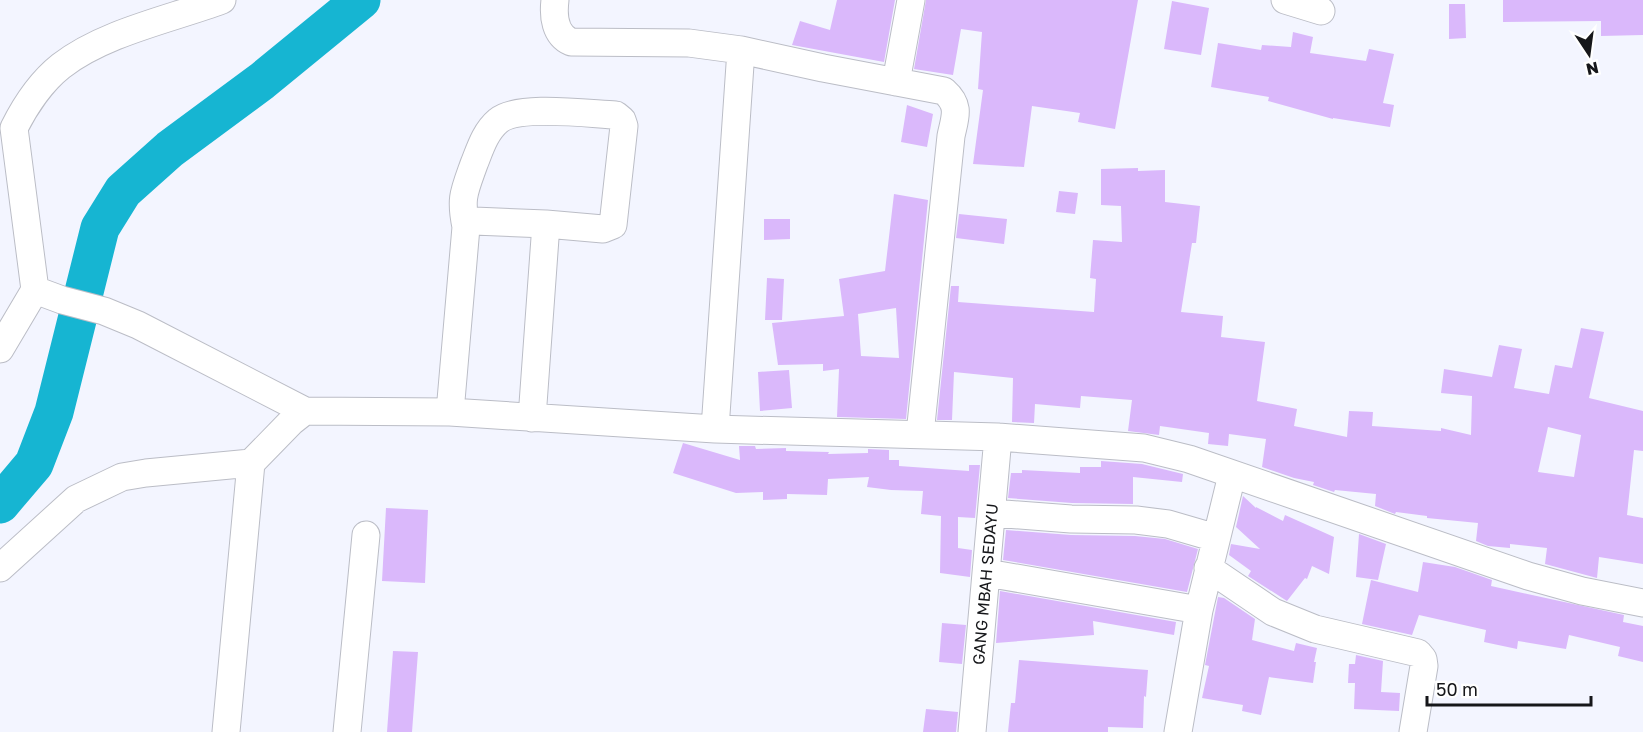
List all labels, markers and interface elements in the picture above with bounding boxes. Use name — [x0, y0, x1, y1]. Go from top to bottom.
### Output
north arrow — [1559, 24, 1619, 84]
text: N — [1584, 58, 1601, 80]
street label: GANG MBAH SEDAYU — [968, 502, 1002, 666]
scale bar — [1427, 669, 1590, 707]
text: 50 m — [1436, 678, 1478, 700]

